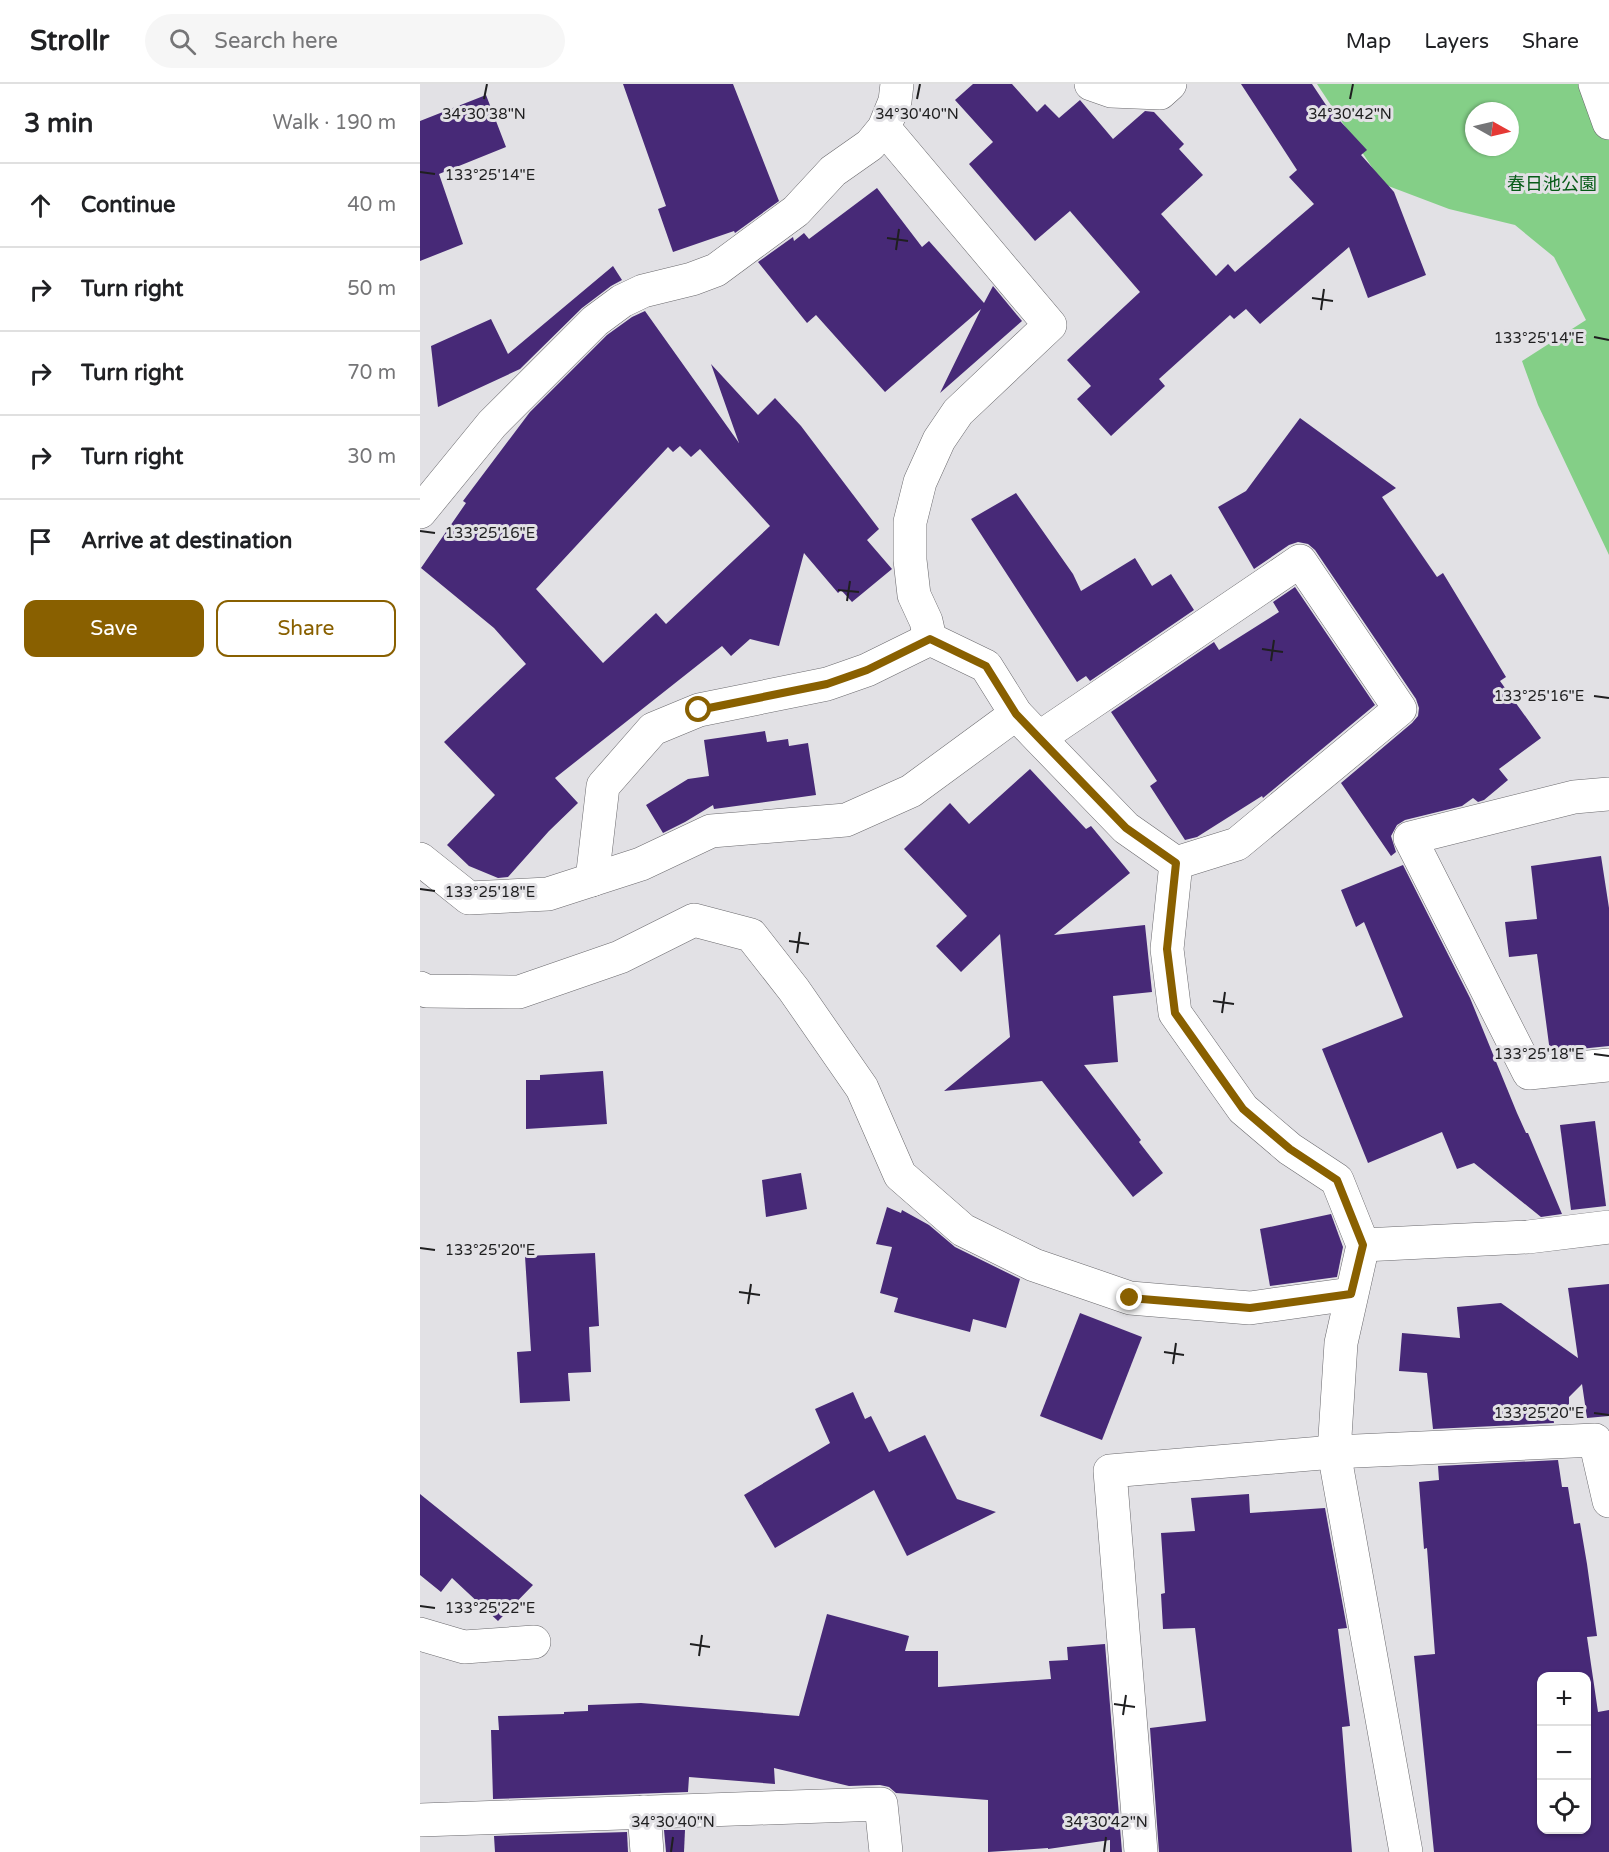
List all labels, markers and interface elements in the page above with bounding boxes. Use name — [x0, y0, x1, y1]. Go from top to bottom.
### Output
search box — [145, 14, 565, 68]
text: Strollr — [30, 24, 109, 58]
icon: search — [166, 25, 199, 58]
text: Search here — [214, 28, 338, 54]
text: Map — [1346, 29, 1391, 54]
text: Layers — [1424, 29, 1489, 54]
text: Share — [1522, 29, 1579, 54]
north arrow — [1465, 102, 1519, 156]
text: 34°30'38"N — [442, 105, 526, 123]
text: 34°30'40"N — [875, 105, 959, 123]
text: 34°30'42"N — [1308, 105, 1392, 123]
text: 3 min — [24, 108, 93, 139]
text: Walk · 190 m — [273, 111, 396, 135]
text: 133°25'14"E — [445, 166, 535, 184]
park label: 春日池公園 — [1507, 173, 1597, 195]
icon: ahead — [24, 189, 57, 222]
text: Continue — [81, 192, 176, 218]
text: 40 m — [347, 193, 396, 217]
icon: right — [24, 273, 57, 306]
text: Turn right — [81, 276, 183, 302]
text: 50 m — [347, 277, 396, 301]
text: 133°25'14"E — [1494, 329, 1584, 347]
icon: right — [24, 357, 57, 390]
text: Turn right — [81, 360, 183, 386]
text: 70 m — [347, 361, 396, 385]
icon: right — [24, 441, 57, 474]
text: Turn right — [81, 444, 183, 470]
text: 30 m — [347, 445, 396, 469]
text: 133°25'16"E — [445, 524, 535, 542]
icon: arrive — [24, 525, 57, 558]
text: Arrive at destination — [81, 528, 292, 554]
button: Save — [24, 600, 204, 657]
button: Share — [216, 600, 396, 657]
text: 133°25'16"E — [1494, 687, 1584, 705]
route start — [685, 696, 711, 722]
text: 133°25'18"E — [445, 883, 535, 901]
text: 133°25'18"E — [1494, 1045, 1584, 1063]
text: 133°25'20"E — [445, 1241, 535, 1259]
route end — [1116, 1284, 1142, 1310]
text: 133°25'20"E — [1494, 1404, 1584, 1422]
text: 133°25'22"E — [445, 1599, 535, 1617]
map controls — [1537, 1672, 1591, 1834]
button: + — [1537, 1672, 1591, 1726]
button: − — [1537, 1726, 1591, 1780]
button: locate — [1537, 1780, 1591, 1834]
text: 34°30'40"N — [631, 1813, 715, 1831]
text: 34°30'42"N — [1064, 1813, 1148, 1831]

